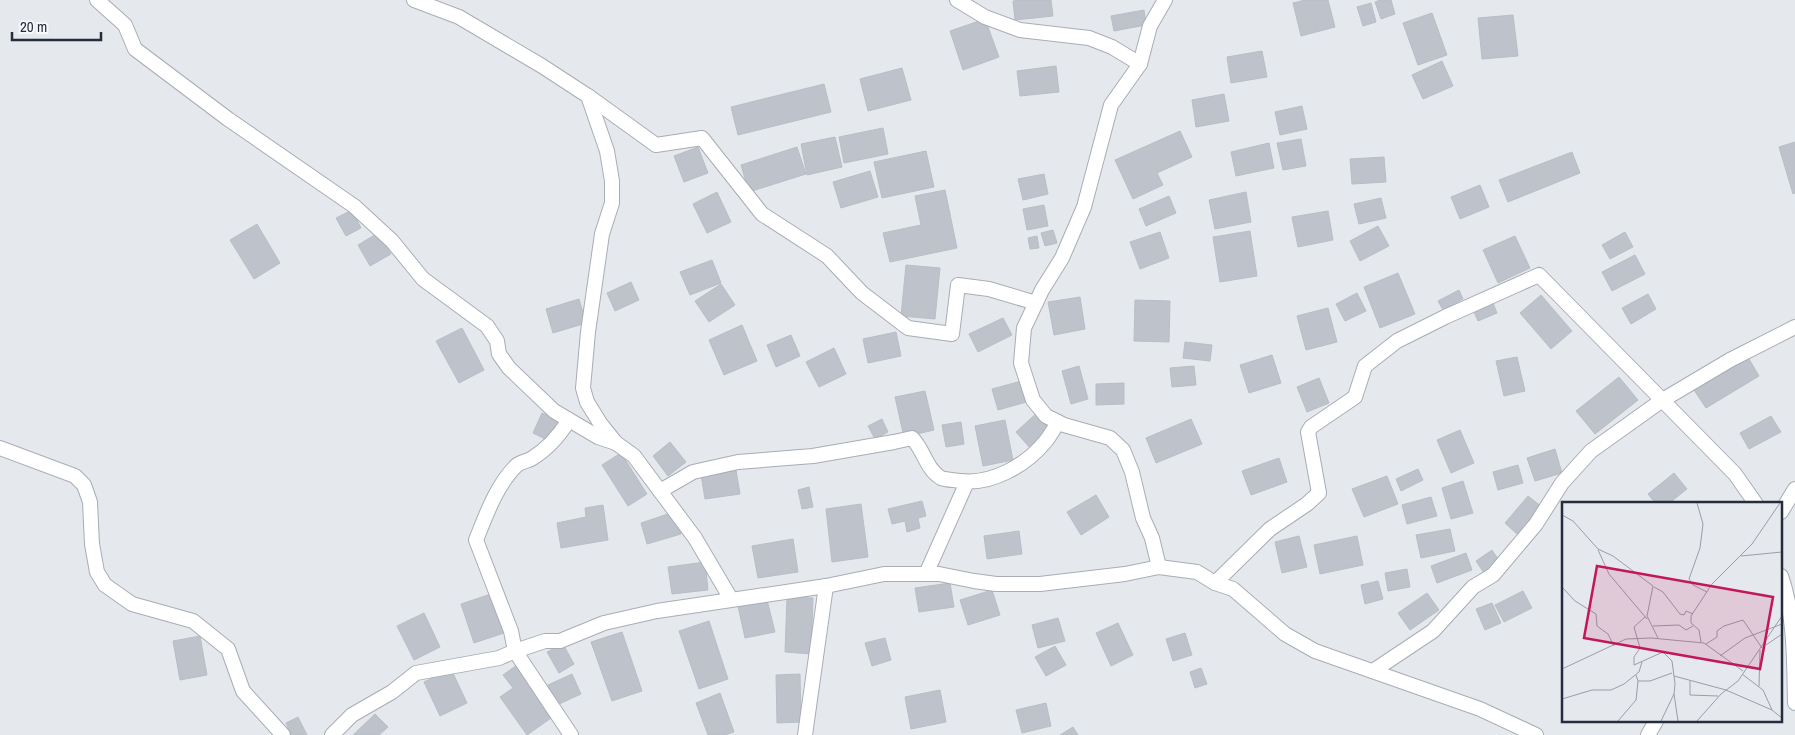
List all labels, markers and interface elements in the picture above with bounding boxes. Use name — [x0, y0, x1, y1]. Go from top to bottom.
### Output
scale bar — [12, 10, 101, 42]
text: 20 m — [20, 16, 47, 37]
inset map — [1562, 502, 1782, 722]

